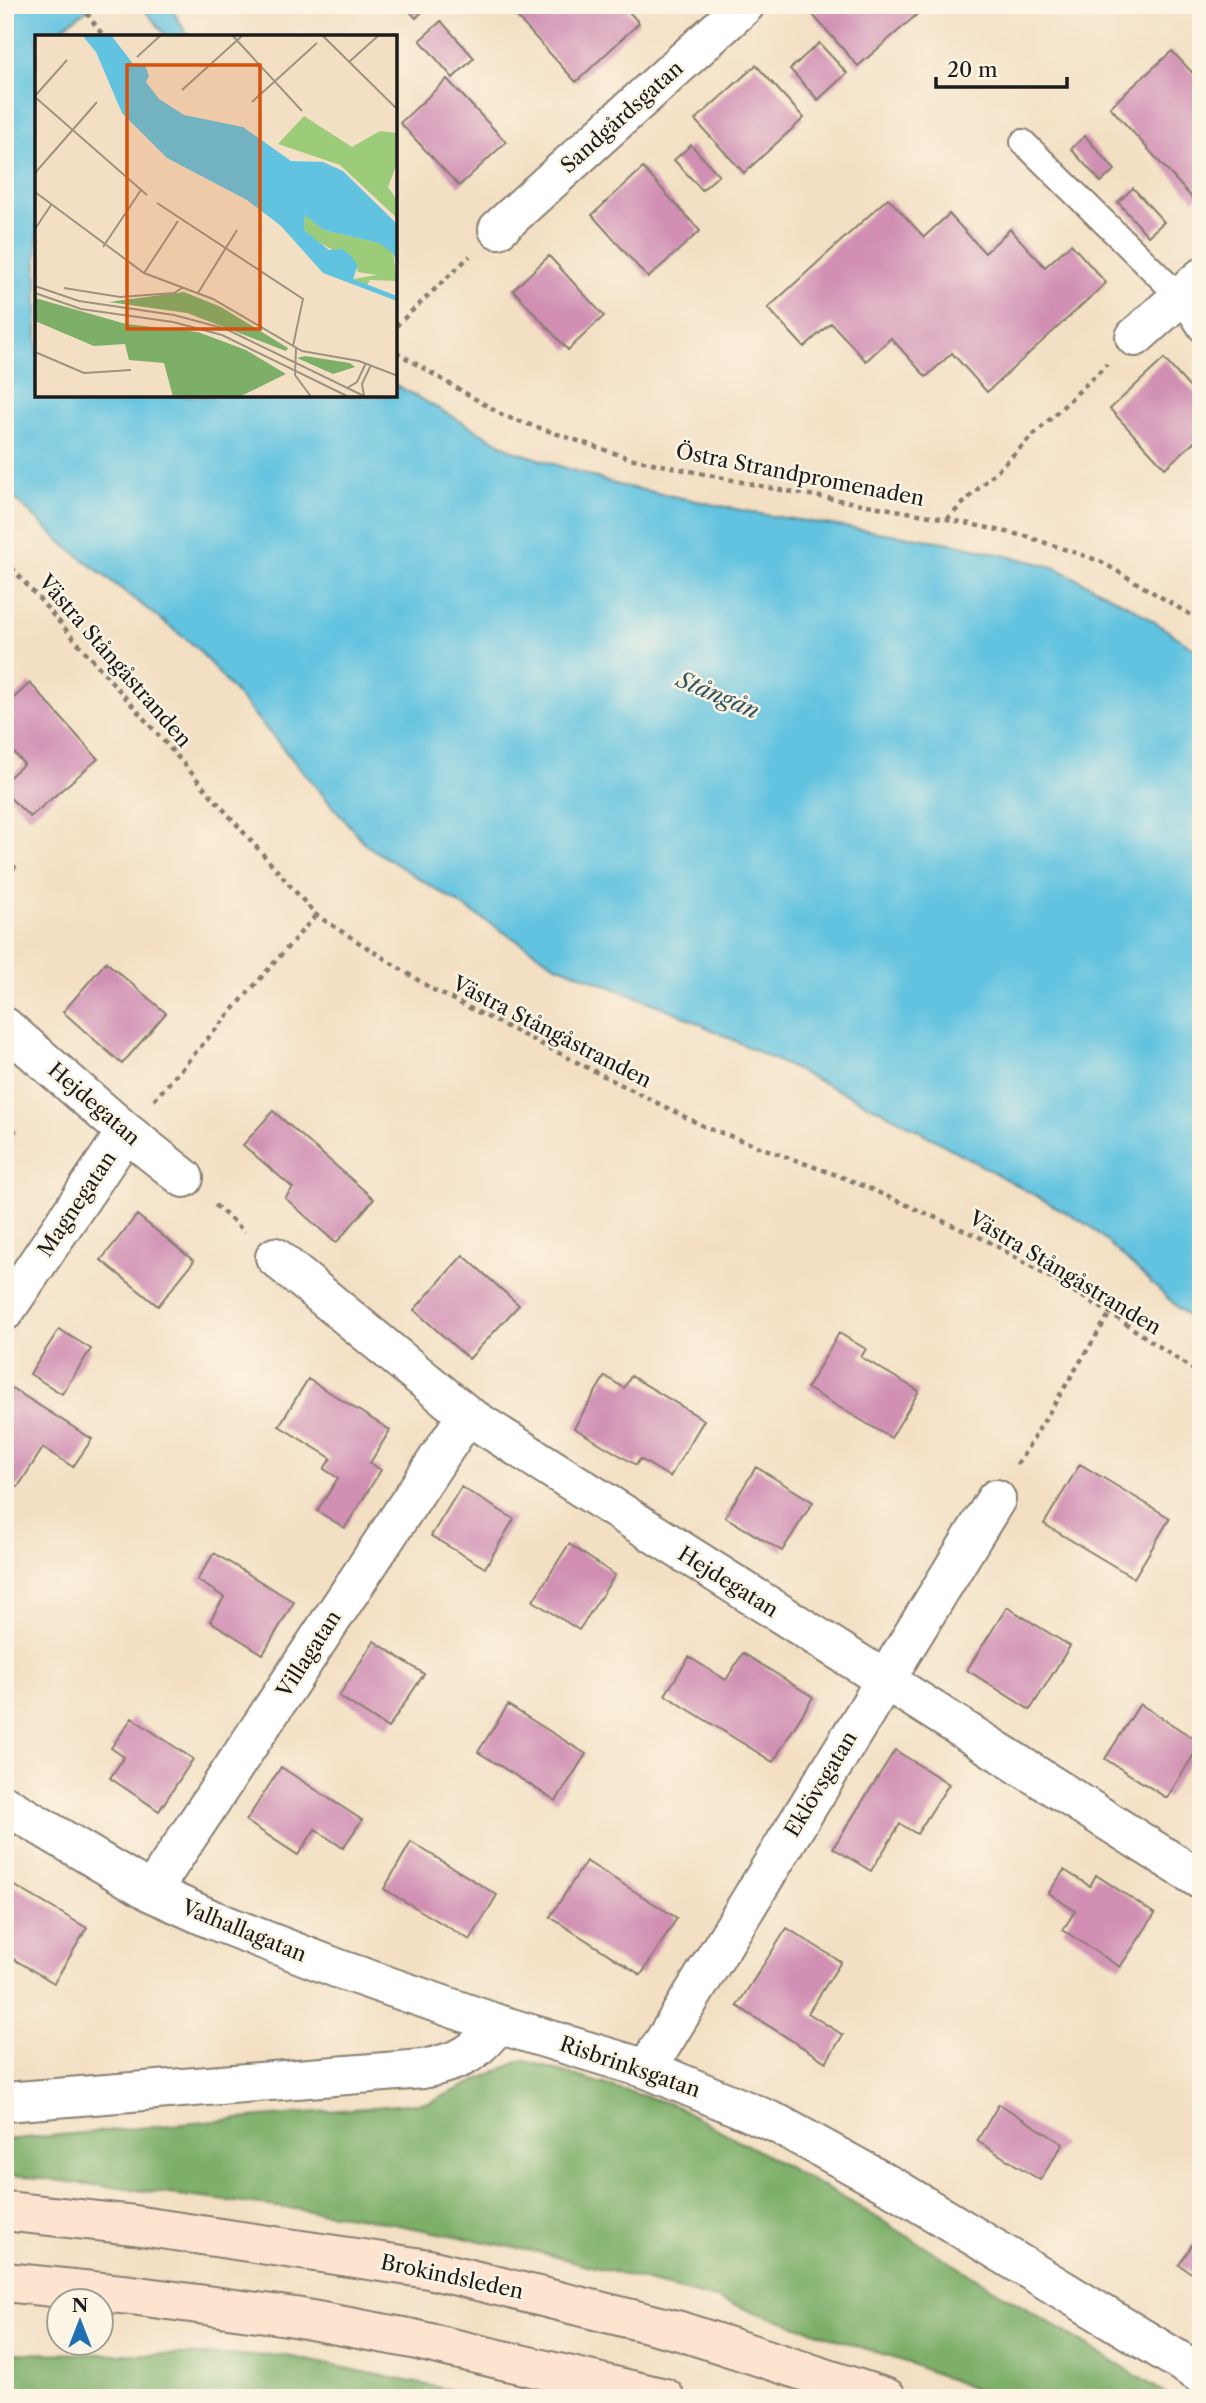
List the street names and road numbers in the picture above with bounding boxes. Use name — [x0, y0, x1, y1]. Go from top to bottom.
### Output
street label: Sandgårdsgatan — [555, 55, 688, 178]
street label: Östra Strandpromenaden — [674, 438, 926, 511]
street label: Västra Stångåstranden — [33, 569, 197, 752]
street label: Västra Stångåstranden — [448, 970, 656, 1093]
street label: Hejdegatan — [43, 1057, 145, 1150]
street label: Magnegatan — [32, 1146, 121, 1261]
street label: Västra Stångåstranden — [964, 1205, 1166, 1340]
street label: Hejdegatan — [674, 1541, 783, 1622]
street label: Villagatan — [271, 1605, 346, 1703]
street label: Eklövsgatan — [779, 1726, 862, 1841]
street label: Valhallagatan — [177, 1894, 310, 1967]
street label: Risbrinksgatan — [557, 2031, 704, 2102]
street label: Brokindsleden — [378, 2249, 526, 2304]

